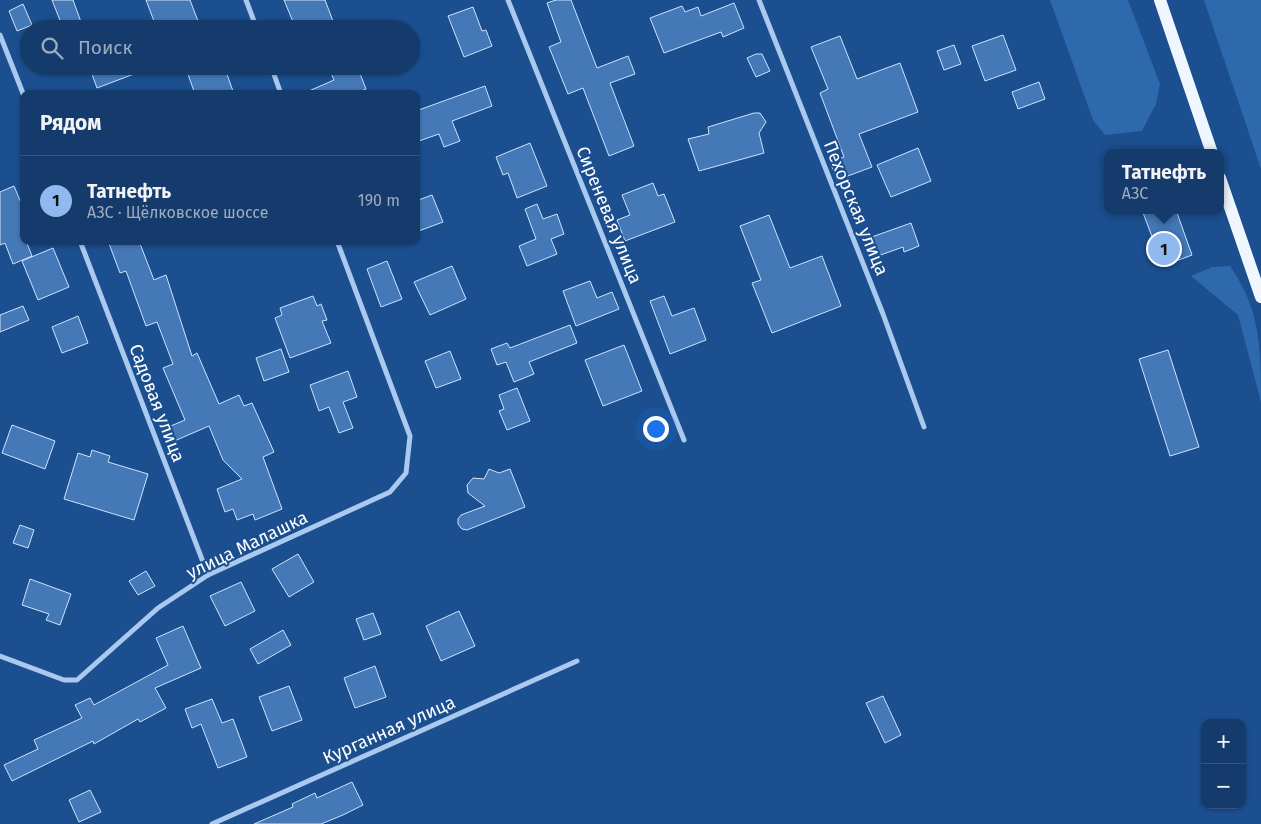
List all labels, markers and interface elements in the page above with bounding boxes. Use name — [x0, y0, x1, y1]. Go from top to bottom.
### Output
search box — [20, 20, 420, 75]
icon: search — [38, 34, 66, 62]
text: Поиск — [78, 36, 132, 59]
text: Рядом — [40, 110, 101, 136]
street label: Пехорская улица — [819, 137, 893, 279]
street label: Сиреневая улица — [571, 143, 647, 287]
popup — [1104, 149, 1224, 214]
text: Татнефть — [1122, 161, 1206, 184]
text: Татнефть — [87, 180, 171, 203]
text: АЗС — [1122, 184, 1148, 203]
text: 1 — [52, 191, 60, 210]
text: 190 m — [358, 191, 400, 210]
text: АЗС · Щёлковское шоссе — [87, 203, 268, 222]
pin: 1 — [1148, 230, 1180, 268]
street label: Садовая улица — [124, 341, 190, 465]
your location — [643, 416, 669, 442]
street label: улица Малашка — [183, 506, 311, 584]
street label: Курганная улица — [319, 691, 459, 769]
map controls — [1201, 719, 1246, 809]
button: + — [1201, 719, 1246, 764]
button: − — [1201, 764, 1246, 809]

